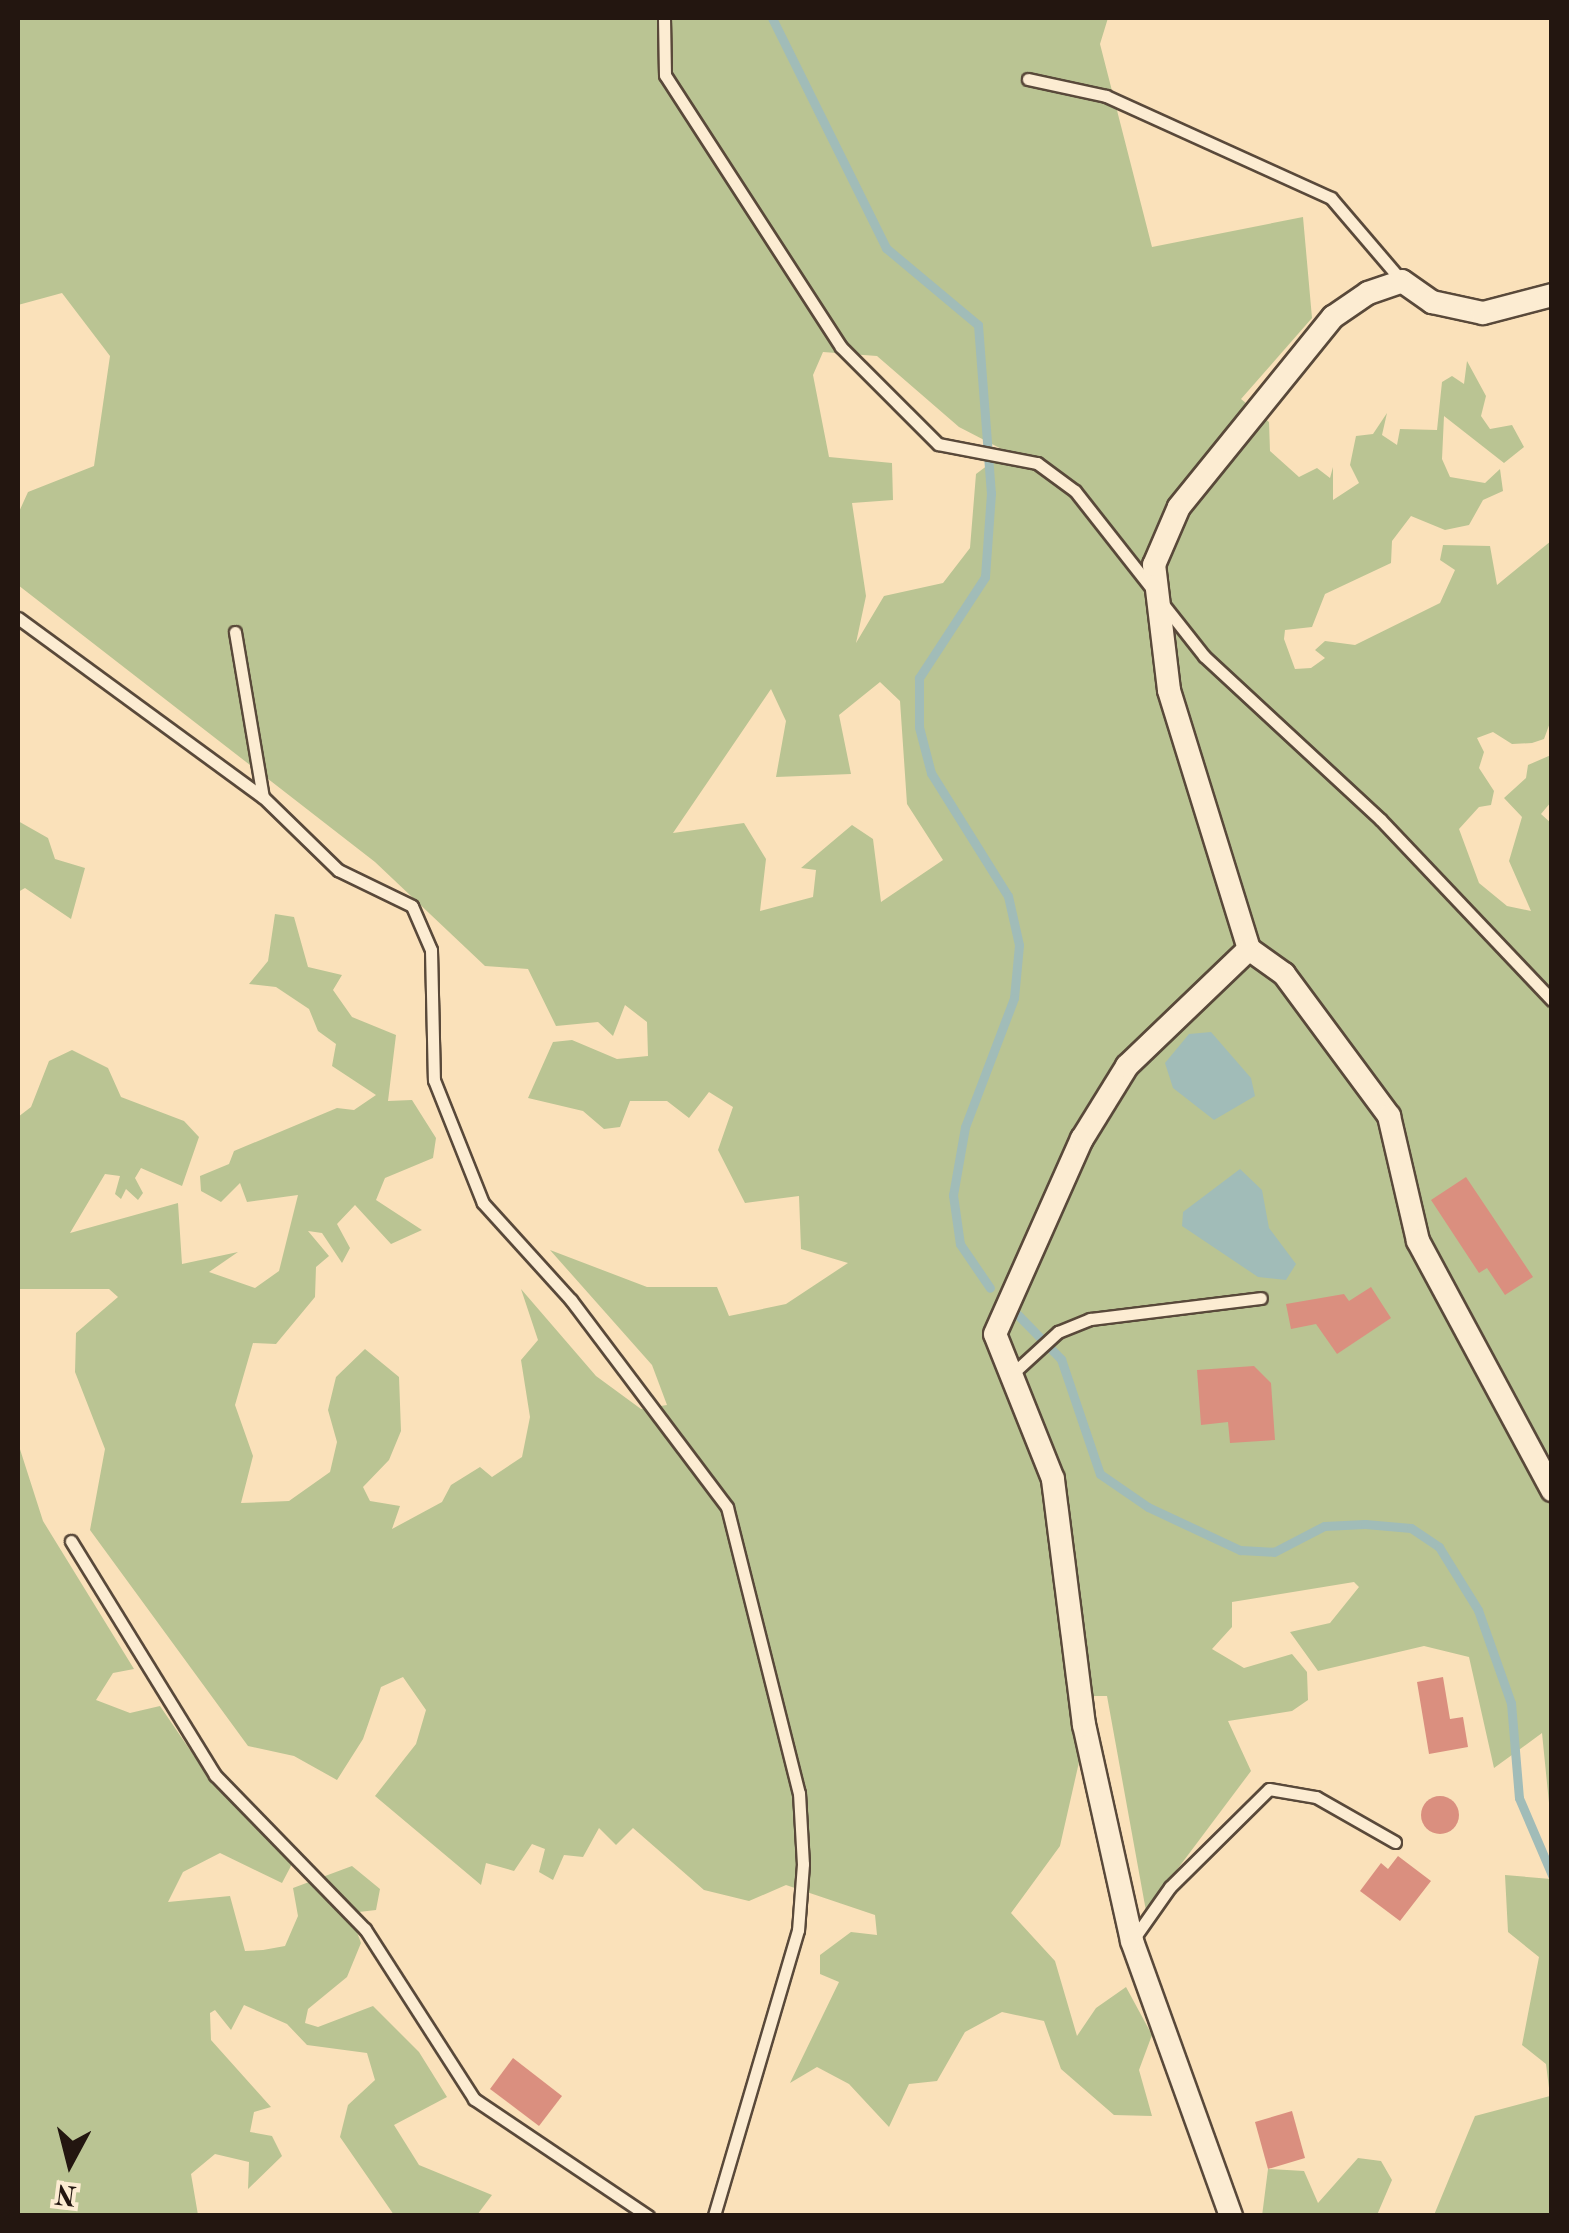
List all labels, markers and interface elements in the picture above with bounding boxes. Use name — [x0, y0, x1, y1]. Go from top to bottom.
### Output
north arrow — [20, 2113, 120, 2213]
text: N — [54, 2178, 79, 2208]

